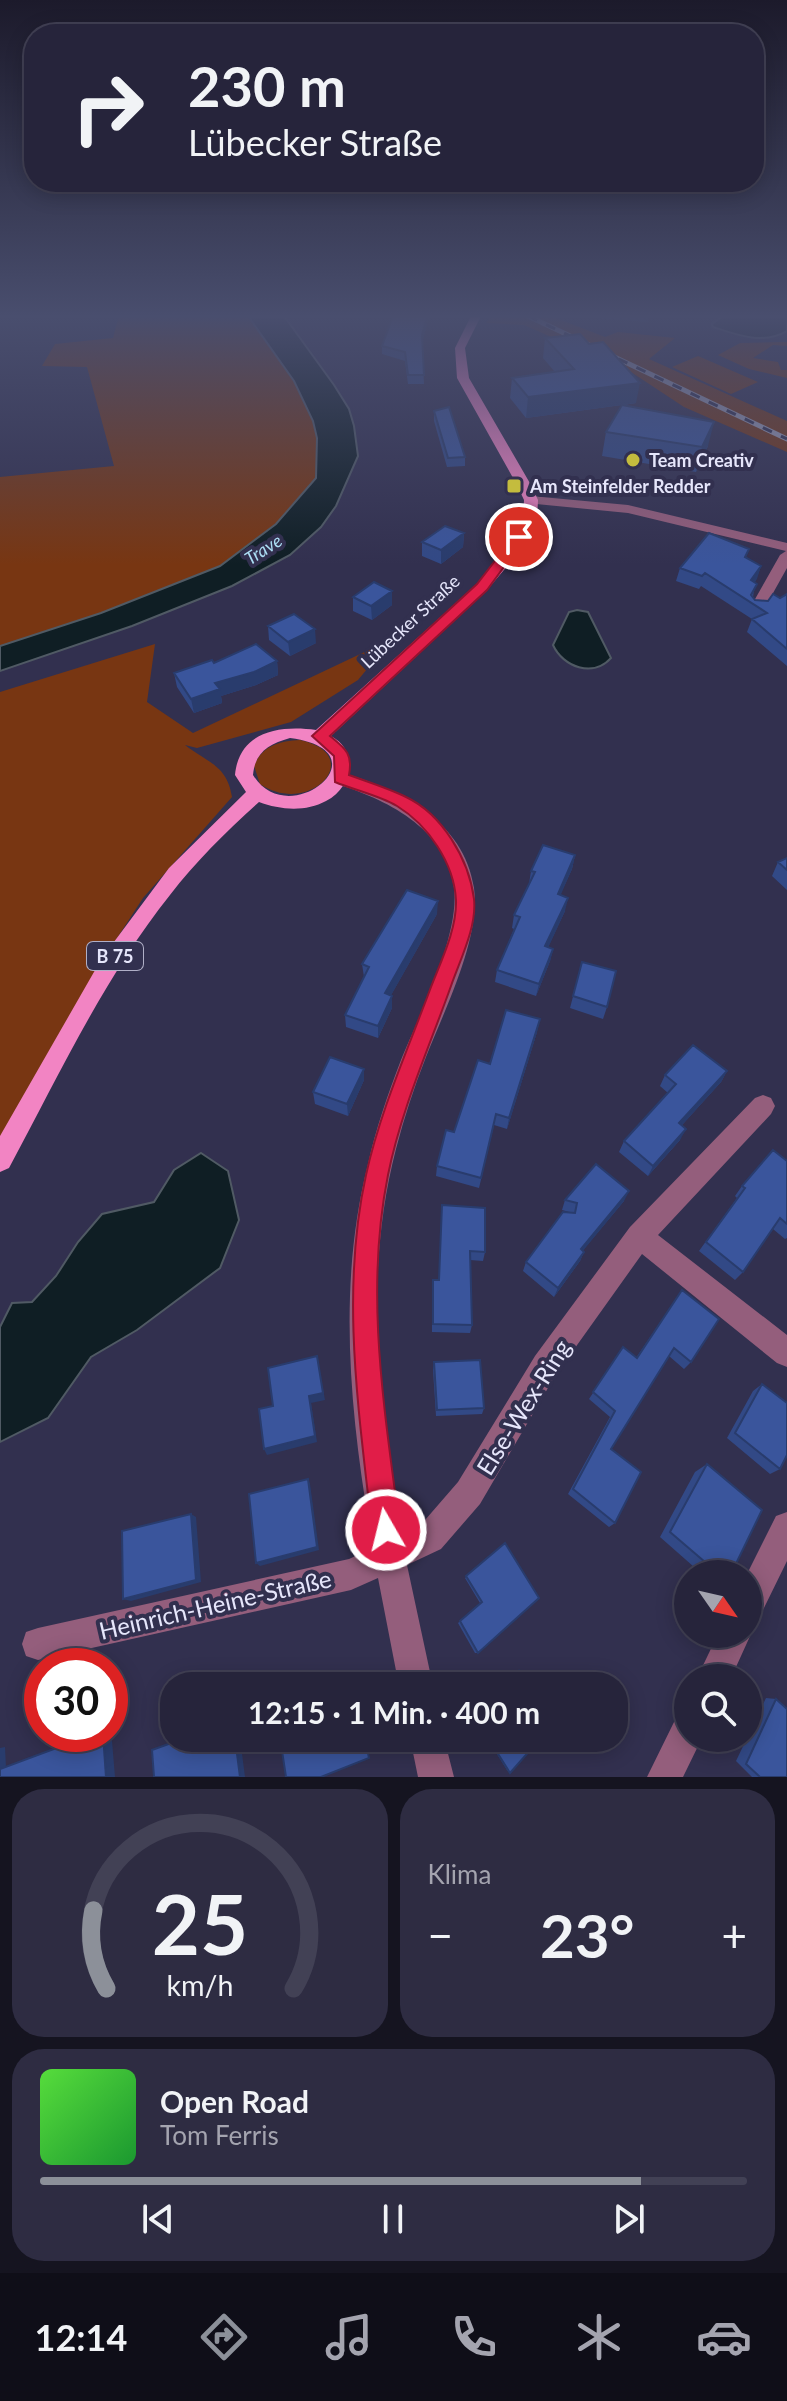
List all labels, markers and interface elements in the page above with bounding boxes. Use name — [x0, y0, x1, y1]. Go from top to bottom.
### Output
text: 230 m — [188, 52, 346, 119]
icon: right — [56, 56, 160, 160]
text: Lübecker Straße — [188, 120, 442, 164]
place label: Team Creativ — [649, 449, 754, 471]
marker: Team Creativ — [624, 451, 642, 469]
place label: Am Steinfelder Redder — [529, 475, 711, 497]
marker: Am Steinfelder Redder — [505, 477, 523, 495]
pin — [485, 503, 553, 571]
icon: arrive — [497, 515, 541, 559]
water label: Trave — [240, 529, 286, 569]
street label: Lübecker Straße — [356, 570, 464, 672]
road number: B 75 — [87, 942, 143, 970]
street label: Else-Wex-Ring — [470, 1334, 576, 1480]
position arrow — [344, 1488, 428, 1572]
north arrow — [674, 1560, 762, 1648]
map controls — [674, 1560, 762, 1752]
street label: Heinrich-Heine-Straße — [96, 1563, 334, 1645]
speed limit sign: 30 — [24, 1648, 128, 1752]
button: search — [674, 1664, 762, 1752]
text: 12:15 · 1 Min. · 400 m — [248, 1694, 540, 1730]
text: Klima — [428, 1858, 491, 1890]
text: 25 — [152, 1873, 248, 1973]
text: 23° — [540, 1899, 635, 1971]
text: − — [428, 1909, 453, 1961]
text: + — [721, 1909, 747, 1961]
text: km/h — [166, 1968, 233, 2002]
text: Open Road — [160, 2083, 309, 2119]
text: Tom Ferris — [160, 2119, 279, 2151]
icon: previous — [136, 2197, 180, 2241]
icon: pause — [371, 2197, 415, 2241]
icon: next — [607, 2197, 651, 2241]
icon: directions — [196, 2309, 252, 2365]
icon: music — [321, 2309, 377, 2365]
icon: phone — [446, 2309, 502, 2365]
icon: climate — [571, 2309, 627, 2365]
icon: car — [696, 2309, 752, 2365]
text: 12:14 — [35, 2315, 127, 2359]

